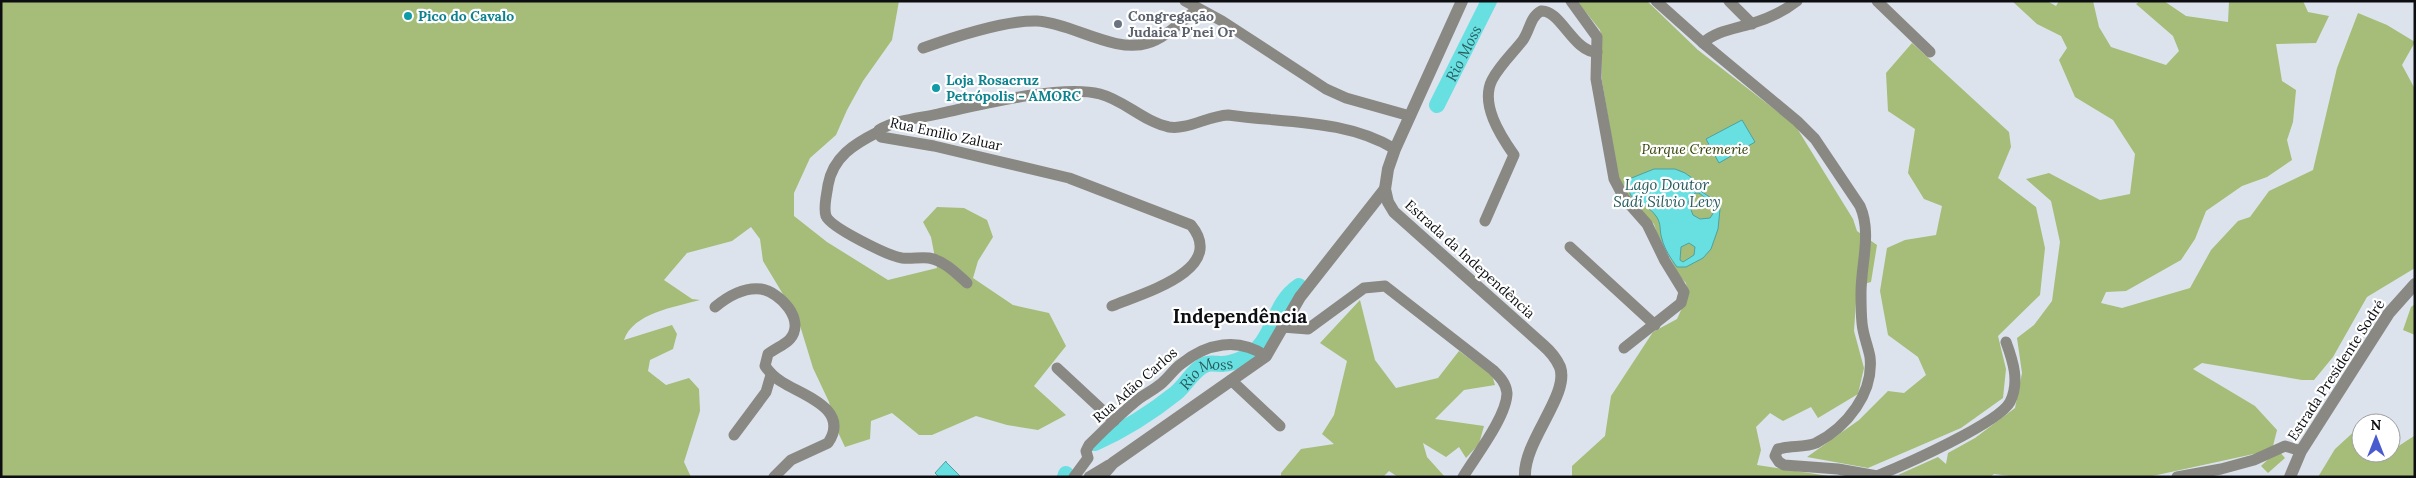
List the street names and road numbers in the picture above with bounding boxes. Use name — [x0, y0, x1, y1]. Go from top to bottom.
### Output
street label: Rua Emilio Zaluar — [888, 113, 1004, 155]
street label: Estrada da Independência — [1401, 196, 1539, 322]
street label: Estrada Presidente Sodré — [2284, 296, 2389, 444]
street label: Rua Adão Carlos — [1089, 344, 1181, 426]

